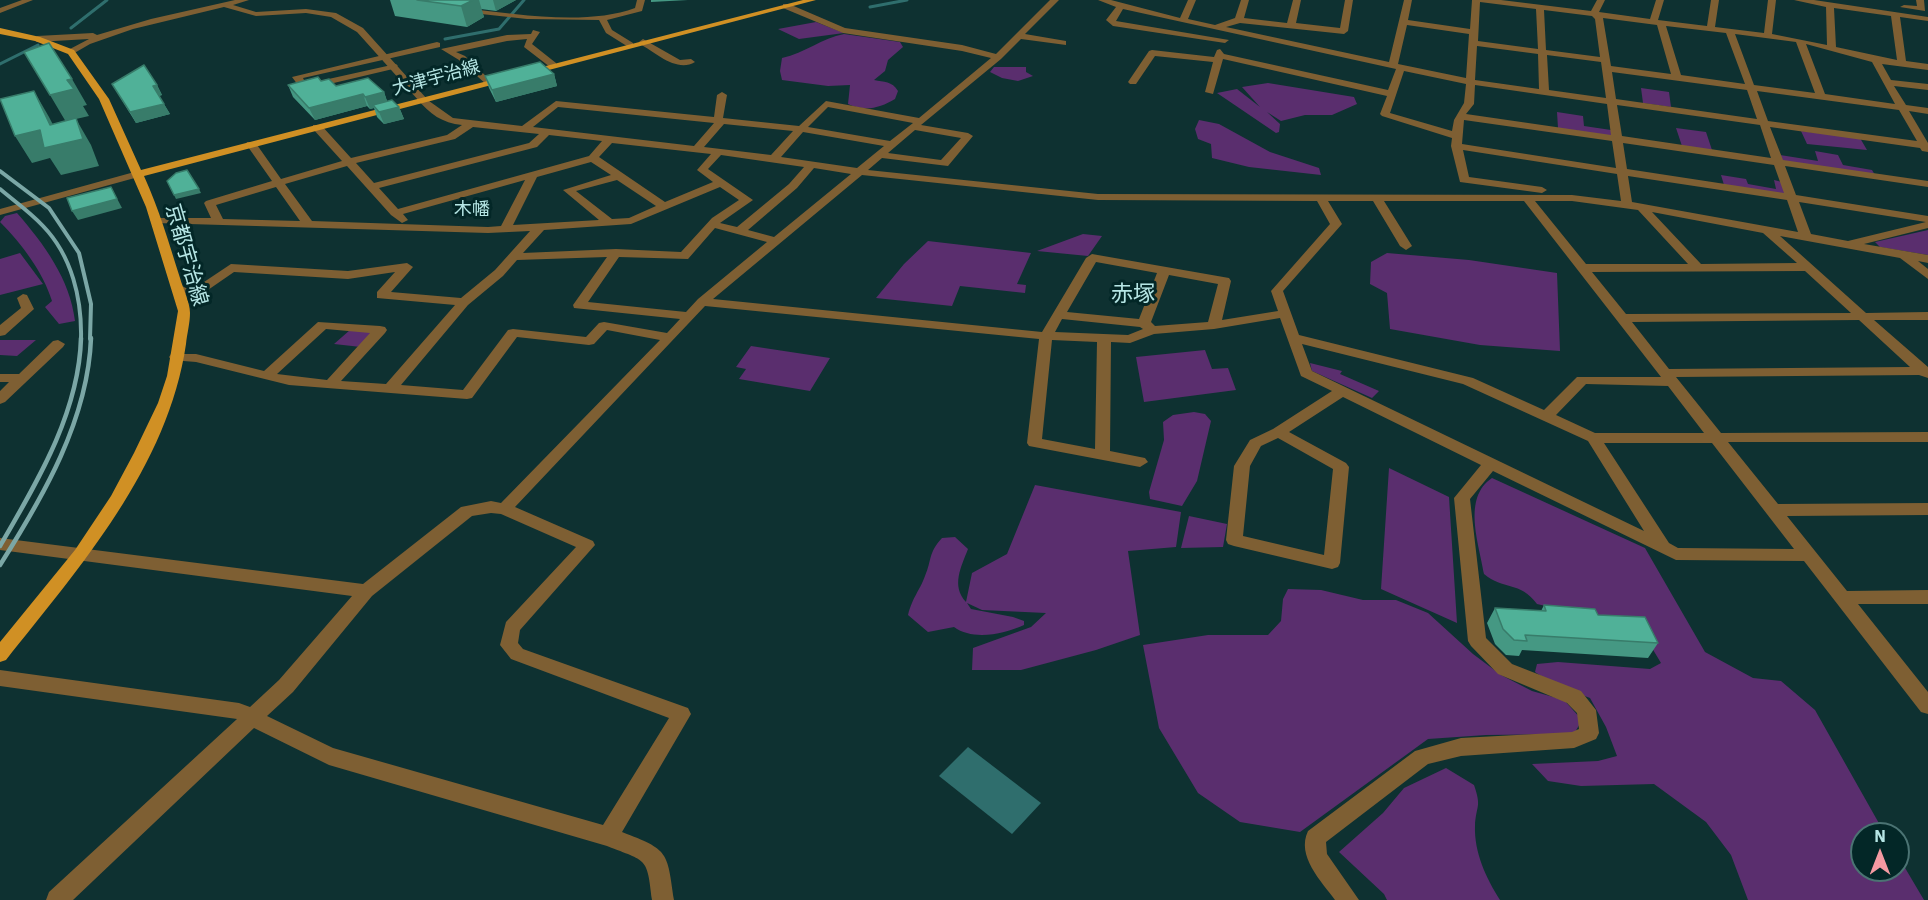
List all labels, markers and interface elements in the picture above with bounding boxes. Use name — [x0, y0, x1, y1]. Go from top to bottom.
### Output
street label: 大津宇治線 — [390, 56, 482, 100]
district label: 木幡 — [454, 199, 490, 221]
street label: 京都宇治線 — [159, 201, 213, 309]
district label: 赤塚 — [1111, 282, 1155, 308]
north arrow — [1850, 822, 1910, 882]
text: N — [1874, 826, 1886, 846]

